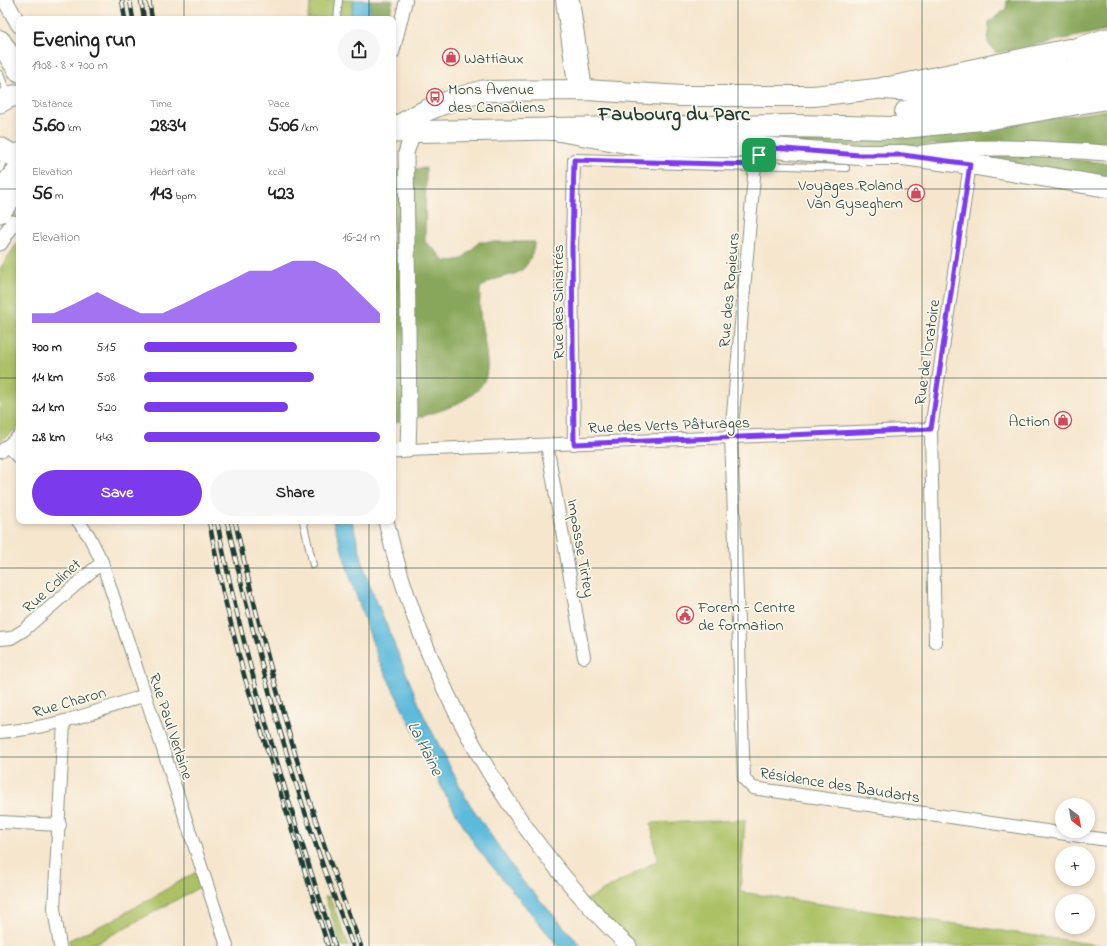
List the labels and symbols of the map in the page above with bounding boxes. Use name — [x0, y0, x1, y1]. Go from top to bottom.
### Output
shop icon: Wattiaux — [441, 47, 461, 67]
place label: Wattiaux — [464, 47, 524, 71]
place label: Mons Avenue des Canadiens — [448, 78, 545, 120]
bus stop icon: Mons Avenue des Canadiens — [425, 87, 445, 107]
district label: Faubourg du Parc — [597, 101, 751, 131]
pin — [742, 138, 776, 172]
place label: Voyages Roland Van Gyseghem — [797, 174, 903, 216]
shop icon: Voyages Roland Van Gyseghem — [906, 183, 926, 203]
street label: Rue des Ropieurs — [713, 232, 747, 349]
street label: Rue des Sinistrés — [547, 244, 571, 360]
street label: Rue de l'Oratoire — [909, 297, 947, 407]
place label: Action — [1009, 410, 1050, 434]
shop icon: Action — [1053, 410, 1073, 430]
street label: Rue des Verts Pâturages — [588, 411, 751, 441]
street label: Impasse Tirtey — [560, 497, 600, 599]
street label: Rue Colinet — [18, 553, 87, 619]
place label: Forem - Centre de formation — [697, 596, 796, 638]
public building icon: Forem - Centre de formation — [675, 605, 695, 625]
street label: Rue Paul Verlaine — [142, 670, 199, 784]
street label: Rue Charon — [30, 681, 109, 725]
water label: La Haine — [400, 717, 450, 781]
street label: Résidence des Baudarts — [758, 761, 922, 811]
north arrow — [1055, 798, 1095, 838]

